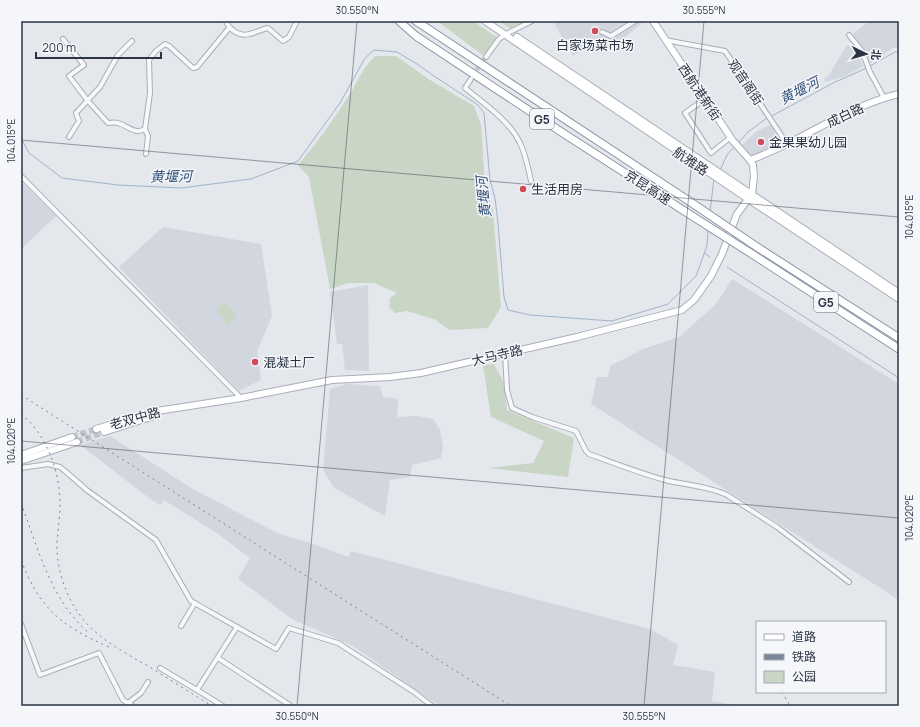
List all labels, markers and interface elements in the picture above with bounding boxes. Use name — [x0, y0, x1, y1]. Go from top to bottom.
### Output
text: 30.550°N — [335, 3, 379, 17]
text: 30.555°N — [683, 3, 726, 17]
marker: 白家场菜市场 — [590, 26, 600, 36]
scale bar — [36, 34, 161, 60]
north arrow — [846, 34, 886, 74]
place label: 白家场菜市场 — [556, 36, 634, 54]
text: 200 m — [42, 39, 76, 56]
text: 北 — [869, 49, 884, 61]
street label: 观音阁街 — [724, 55, 768, 109]
street label: 西航港新街 — [674, 60, 726, 124]
water label: 黄堰河 — [776, 71, 825, 108]
street label: 成白路 — [824, 99, 866, 131]
road number: G5 — [530, 109, 554, 129]
text: 104.015°E — [4, 119, 18, 163]
place label: 金果果幼儿园 — [769, 133, 847, 151]
marker: 金果果幼儿园 — [756, 137, 766, 147]
street label: 航雅路 — [670, 143, 712, 179]
street label: 京昆高速 — [621, 165, 675, 209]
water label: 黄堰河 — [150, 166, 195, 186]
water label: 黄堰河 — [471, 172, 495, 219]
place label: 生活用房 — [531, 180, 583, 198]
marker: 生活用房 — [518, 184, 528, 194]
text: 104.015°E — [902, 195, 916, 239]
road number: G5 — [814, 292, 838, 312]
street label: 大马寺路 — [470, 340, 524, 370]
place label: 混凝土厂 — [263, 353, 315, 371]
marker: 混凝土厂 — [250, 357, 260, 367]
street label: 老双中路 — [108, 403, 162, 433]
text: 104.020°E — [4, 418, 18, 464]
text: 104.020°E — [902, 495, 916, 541]
legend — [756, 621, 886, 693]
text: 道路 — [792, 628, 816, 645]
text: 铁路 — [792, 648, 816, 665]
text: 公园 — [792, 668, 816, 685]
text: 30.550°N — [275, 709, 319, 723]
text: 30.555°N — [623, 709, 666, 723]

